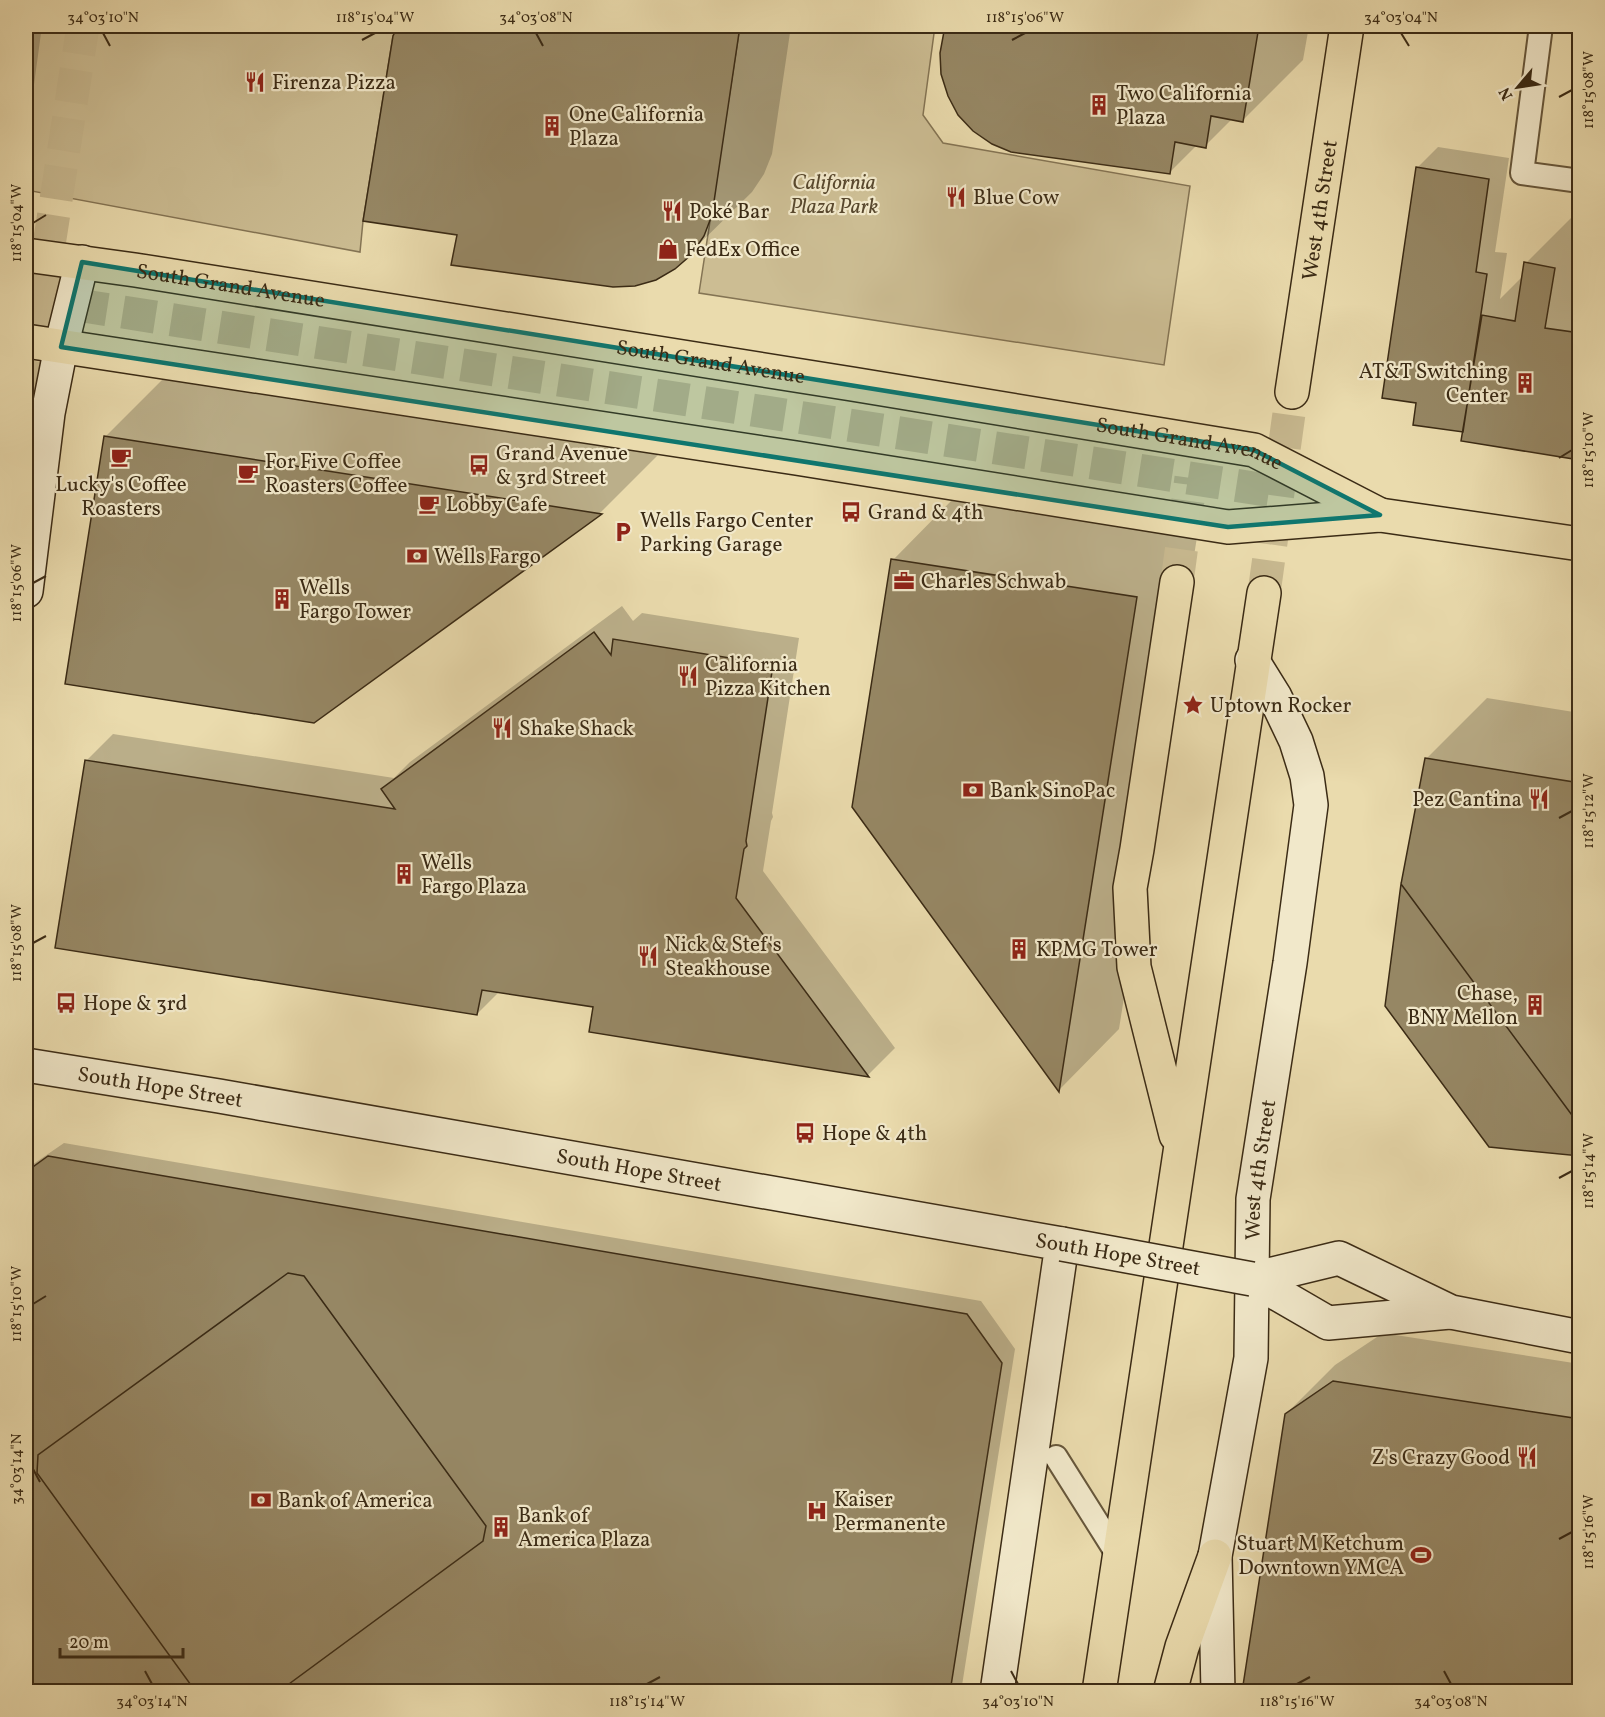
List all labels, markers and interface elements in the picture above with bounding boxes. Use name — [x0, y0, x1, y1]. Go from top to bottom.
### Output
text: 34°03'10"N — [67, 8, 139, 29]
text: 118°15'04"W — [336, 8, 414, 29]
text: 34°03'08"N — [499, 8, 573, 29]
text: 118°15'06"W — [986, 8, 1064, 29]
text: 34°03'04"N — [1364, 8, 1438, 29]
text: 118°15'08"W — [1579, 51, 1600, 129]
north arrow — [1488, 57, 1548, 117]
place label: Firenza Pizza — [272, 69, 396, 98]
restaurant icon: Firenza Pizza — [243, 70, 267, 94]
place label: Two California Plaza — [1116, 80, 1252, 133]
text: N — [1494, 83, 1519, 104]
building icon: Two California Plaza — [1087, 93, 1111, 117]
place label: One California Plaza — [569, 101, 704, 154]
building icon: One California Plaza — [540, 114, 564, 138]
street label: West 4th Street — [1296, 138, 1346, 282]
park label: California Plaza Park — [790, 169, 879, 222]
text: 118°15'04"W — [7, 184, 28, 262]
place label: Blue Cow — [973, 184, 1059, 213]
restaurant icon: Blue Cow — [944, 185, 968, 209]
place label: Poké Bar — [689, 198, 770, 227]
restaurant icon: Poké Bar — [660, 199, 684, 223]
place label: FedEx Office — [685, 236, 800, 265]
shop icon: FedEx Office — [656, 237, 680, 261]
street label: South Grand Avenue — [134, 257, 327, 316]
street label: South Grand Avenue — [614, 334, 807, 392]
place label: AT&T Switching Center — [1359, 358, 1508, 411]
building icon: AT&T Switching Center — [1513, 371, 1537, 395]
street label: South Grand Avenue — [1094, 411, 1288, 478]
text: 118°15'10"W — [1579, 412, 1600, 488]
place label: Grand Avenue & 3rd Street — [496, 440, 628, 493]
cafe icon: Lucky's Coffee Roasters — [109, 445, 133, 469]
place label: For Five Coffee Roasters Coffee — [265, 448, 407, 501]
bus stop icon: Grand Avenue & 3rd Street — [467, 453, 491, 477]
cafe icon: For Five Coffee Roasters Coffee — [236, 461, 260, 485]
place label: Lucky's Coffee Roasters — [55, 471, 187, 524]
place label: Lobby Cafe — [446, 491, 548, 520]
cafe icon: Lobby Cafe — [417, 492, 441, 516]
place label: Grand & 4th — [868, 499, 983, 528]
bus stop icon: Grand & 4th — [839, 500, 863, 524]
place label: Wells Fargo Center Parking Garage — [640, 507, 813, 560]
parking icon: Wells Fargo Center Parking Garage — [611, 520, 635, 544]
place label: Wells Fargo — [434, 543, 541, 572]
text: 118°15'06"W — [7, 544, 28, 622]
bank icon: Wells Fargo — [405, 544, 429, 568]
place label: Charles Schwab — [921, 568, 1066, 597]
office icon: Charles Schwab — [892, 569, 916, 593]
place label: Wells Fargo Tower — [299, 574, 411, 627]
building icon: Wells Fargo Tower — [270, 587, 294, 611]
place label: California Pizza Kitchen — [705, 651, 831, 704]
restaurant icon: California Pizza Kitchen — [676, 664, 700, 688]
place label: Uptown Rocker — [1210, 692, 1351, 721]
place icon: Uptown Rocker — [1181, 693, 1205, 717]
place label: Shake Shack — [519, 715, 634, 744]
restaurant icon: Shake Shack — [490, 716, 514, 740]
text: 118°15'12"W — [1579, 773, 1600, 849]
place label: Bank SinoPac — [990, 777, 1115, 806]
bank icon: Bank SinoPac — [961, 778, 985, 802]
place label: Pez Cantina — [1412, 786, 1522, 815]
restaurant icon: Pez Cantina — [1527, 787, 1551, 811]
place label: Wells Fargo Plaza — [421, 849, 527, 902]
building icon: Wells Fargo Plaza — [392, 862, 416, 886]
text: 118°15'08"W — [7, 904, 28, 982]
place label: Nick & Stef's Steakhouse — [665, 931, 782, 984]
place label: KPMG Tower — [1036, 936, 1158, 965]
building icon: KPMG Tower — [1007, 937, 1031, 961]
restaurant icon: Nick & Stef's Steakhouse — [636, 944, 660, 968]
place label: Chase, BNY Mellon — [1407, 980, 1518, 1033]
place label: Hope & 3rd — [83, 990, 187, 1019]
bus stop icon: Hope & 3rd — [54, 991, 78, 1015]
building icon: Chase, BNY Mellon — [1523, 993, 1547, 1017]
street label: South Hope Street — [75, 1060, 245, 1116]
street label: West 4th Street — [1239, 1098, 1284, 1240]
place label: Hope & 4th — [822, 1120, 927, 1149]
bus stop icon: Hope & 4th — [793, 1121, 817, 1145]
text: 118°15'14"W — [1579, 1133, 1600, 1209]
street label: South Hope Street — [554, 1143, 724, 1200]
street label: South Hope Street — [1033, 1227, 1202, 1284]
text: 118°15'10"W — [7, 1266, 28, 1342]
text: 34°03'14"N — [7, 1433, 28, 1505]
place label: Z's Crazy Good — [1371, 1444, 1510, 1473]
restaurant icon: Z's Crazy Good — [1515, 1445, 1539, 1469]
place label: Kaiser Permanente — [834, 1486, 946, 1539]
place label: Bank of America — [278, 1487, 433, 1516]
bank icon: Bank of America — [249, 1488, 273, 1512]
text: 118°15'16"W — [1579, 1494, 1600, 1570]
hospital icon: Kaiser Permanente — [805, 1499, 829, 1523]
place label: Bank of America Plaza — [518, 1502, 650, 1555]
building icon: Bank of America Plaza — [489, 1515, 513, 1539]
place label: Stuart M Ketchum Downtown YMCA — [1236, 1530, 1404, 1583]
sports icon: Stuart M Ketchum Downtown YMCA — [1409, 1543, 1433, 1567]
scale bar — [60, 1621, 183, 1659]
text: 20 m — [69, 1631, 109, 1656]
text: 34°03'14"N — [116, 1692, 188, 1713]
text: 118°15'14"W — [609, 1692, 685, 1713]
text: 34°03'10"N — [982, 1692, 1054, 1713]
text: 118°15'16"W — [1259, 1692, 1335, 1713]
text: 34°03'08"N — [1414, 1692, 1488, 1713]

